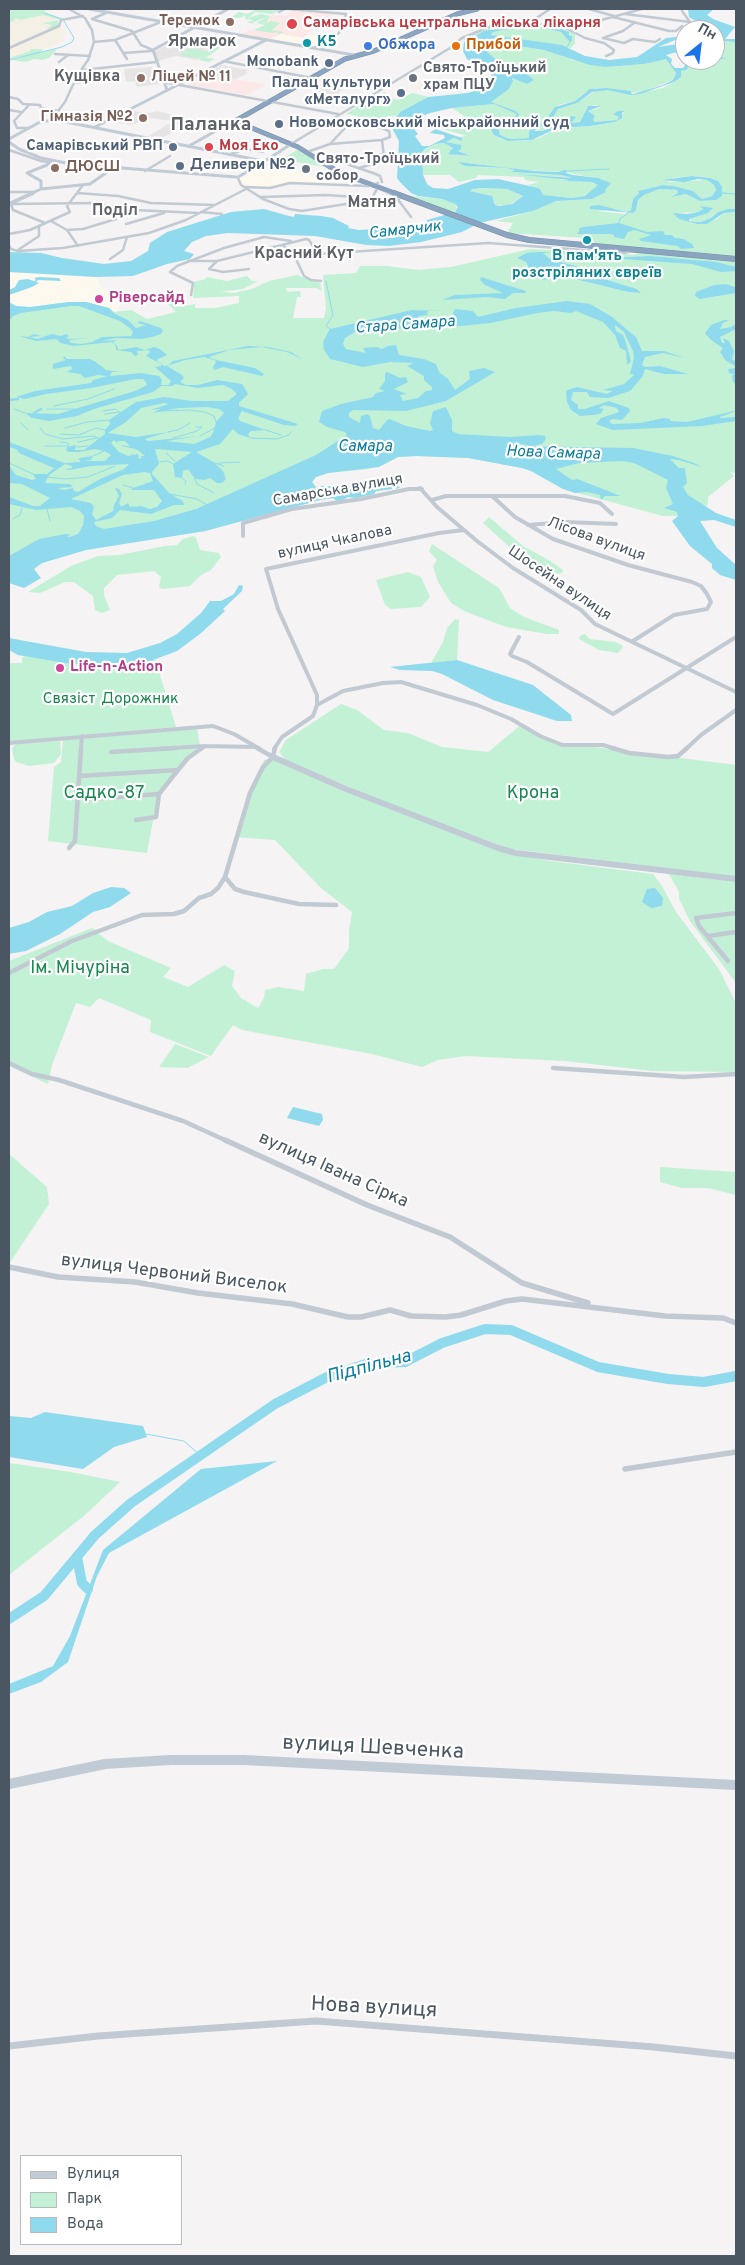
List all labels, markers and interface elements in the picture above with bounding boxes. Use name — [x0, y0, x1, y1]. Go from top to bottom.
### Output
place label: Теремок — [159, 13, 220, 31]
place label: Самарівська центральна міська лікарня — [303, 15, 601, 33]
marker: Теремок — [224, 16, 236, 28]
marker: Самарівська центральна міська лікарня — [285, 17, 299, 31]
north arrow — [675, 20, 725, 70]
text: Пн — [695, 20, 719, 44]
district label: Ярмарок — [168, 33, 236, 53]
place label: К5 — [317, 34, 337, 52]
marker: К5 — [301, 37, 313, 49]
place label: Обжора — [378, 37, 435, 55]
place label: Прибой — [466, 37, 521, 55]
marker: Обжора — [362, 40, 374, 52]
marker: Прибой — [450, 40, 462, 52]
place label: Monobank — [247, 54, 319, 72]
marker: Monobank — [323, 57, 335, 69]
place label: Свято-Троїцький храм ПЦУ — [423, 60, 547, 95]
district label: Кущівка — [54, 68, 120, 88]
place label: Ліцей № 11 — [151, 69, 231, 87]
marker: Ліцей № 11 — [135, 72, 147, 84]
marker: Свято-Троїцький храм ПЦУ — [407, 72, 419, 84]
place label: Палац культури «Металург» — [271, 75, 391, 110]
marker: Палац культури «Металург» — [395, 87, 407, 99]
place label: Гімназія №2 — [41, 109, 133, 127]
marker: Гімназія №2 — [137, 112, 149, 124]
district label: Паланка — [171, 115, 251, 137]
place label: Новомосковський міськрайонний суд — [289, 115, 569, 133]
marker: Новомосковський міськрайонний суд — [273, 118, 285, 130]
place label: Самарівський РВП — [26, 138, 163, 156]
place label: Моя Еко — [219, 138, 279, 156]
marker: Самарівський РВП — [167, 141, 179, 153]
marker: Моя Еко — [203, 141, 215, 153]
place label: Свято-Троїцький собор — [316, 151, 440, 186]
place label: Деливери №2 — [190, 157, 296, 175]
place label: ДЮСШ — [65, 159, 120, 177]
marker: Деливери №2 — [174, 160, 186, 172]
marker: ДЮСШ — [49, 162, 61, 174]
marker: Свято-Троїцький собор — [300, 163, 312, 175]
district label: Матня — [347, 194, 397, 214]
district label: Поділ — [92, 202, 138, 222]
water label: Самарчик — [368, 218, 442, 244]
marker: В пам'ять розстріляних євреїв — [581, 234, 593, 246]
district label: Красний Кут — [254, 245, 354, 265]
place label: В пам'ять розстріляних євреїв — [512, 248, 662, 283]
place label: Ріверсайд — [109, 290, 185, 308]
marker: Ріверсайд — [93, 293, 105, 305]
water label: Стара Самара — [354, 313, 456, 339]
water label: Самара — [338, 438, 392, 458]
water label: Нова Самара — [506, 443, 600, 465]
street label: Самарська вулиця — [272, 471, 404, 511]
street label: Лісова вулиця — [545, 514, 647, 566]
street label: вулиця Чкалова — [276, 522, 394, 564]
street label: Шосейна вулиця — [504, 543, 614, 625]
place label: Life-n-Action — [70, 659, 163, 677]
marker: Life-n-Action — [54, 662, 66, 674]
park label: Связіст — [43, 691, 95, 709]
park label: Дорожник — [101, 691, 179, 709]
park label: Садко-87 — [64, 783, 144, 805]
park label: Крона — [507, 783, 559, 805]
park label: Ім. Мічуріна — [30, 958, 130, 980]
street label: вулиця Івана Сірка — [255, 1128, 411, 1214]
street label: вулиця Червоний Виселок — [60, 1250, 288, 1300]
water label: Підпільна — [324, 1346, 414, 1390]
street label: вулиця Шевченка — [282, 1732, 464, 1766]
street label: Нова вулиця — [310, 1993, 438, 2025]
legend — [20, 2155, 182, 2245]
text: Вулиця — [67, 2165, 120, 2184]
text: Парк — [67, 2190, 102, 2209]
text: Вода — [67, 2215, 103, 2234]

